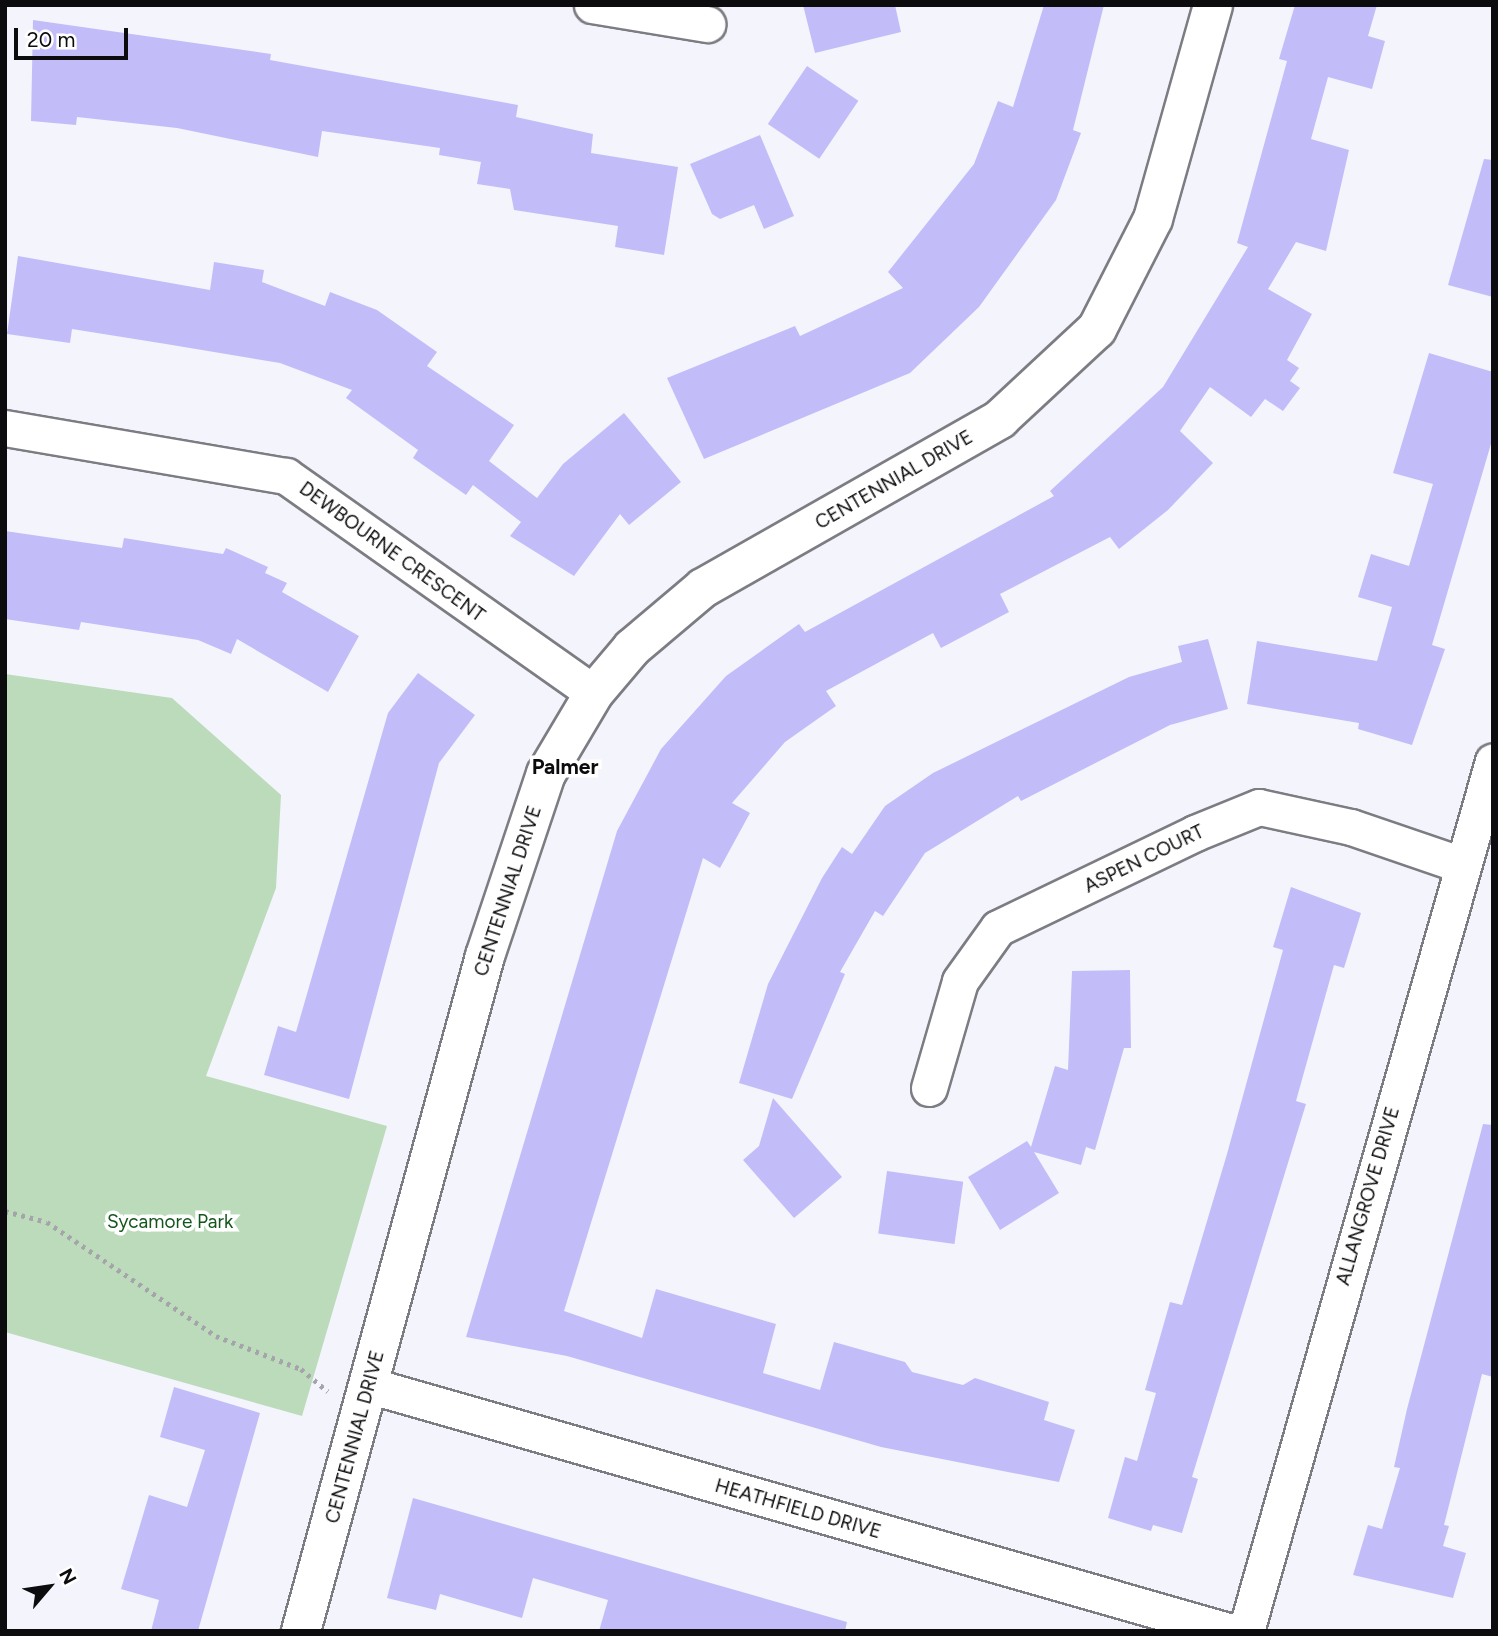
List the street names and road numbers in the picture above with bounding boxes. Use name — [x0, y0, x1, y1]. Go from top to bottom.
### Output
street label: CENTENNIAL DRIVE — [811, 426, 977, 534]
street label: DEWBOURNE CRESCENT — [295, 477, 489, 627]
street label: CENTENNIAL DRIVE — [470, 803, 546, 979]
street label: ASPEN COURT — [1080, 820, 1208, 898]
street label: ALLANGROVE DRIVE — [1332, 1104, 1404, 1288]
street label: CENTENNIAL DRIVE — [321, 1348, 389, 1526]
street label: HEATHFIELD DRIVE — [712, 1474, 884, 1544]

